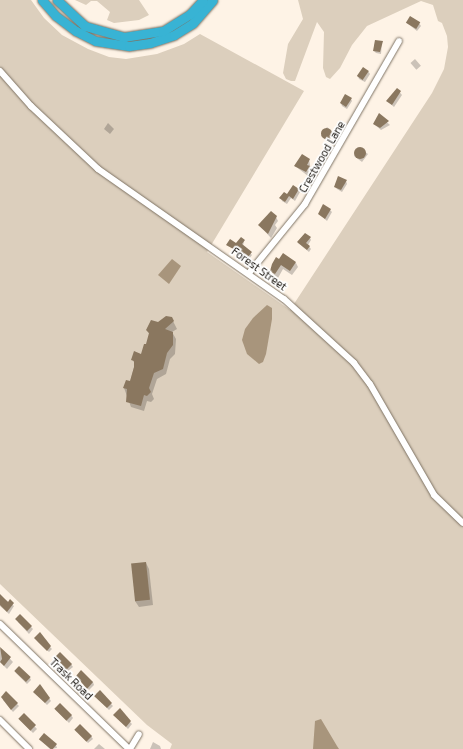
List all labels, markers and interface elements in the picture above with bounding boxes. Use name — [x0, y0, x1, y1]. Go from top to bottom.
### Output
street label: Crestwood Lane — [296, 119, 348, 195]
street label: Forest Street — [229, 245, 289, 293]
street label: Trask Road — [47, 655, 95, 703]

